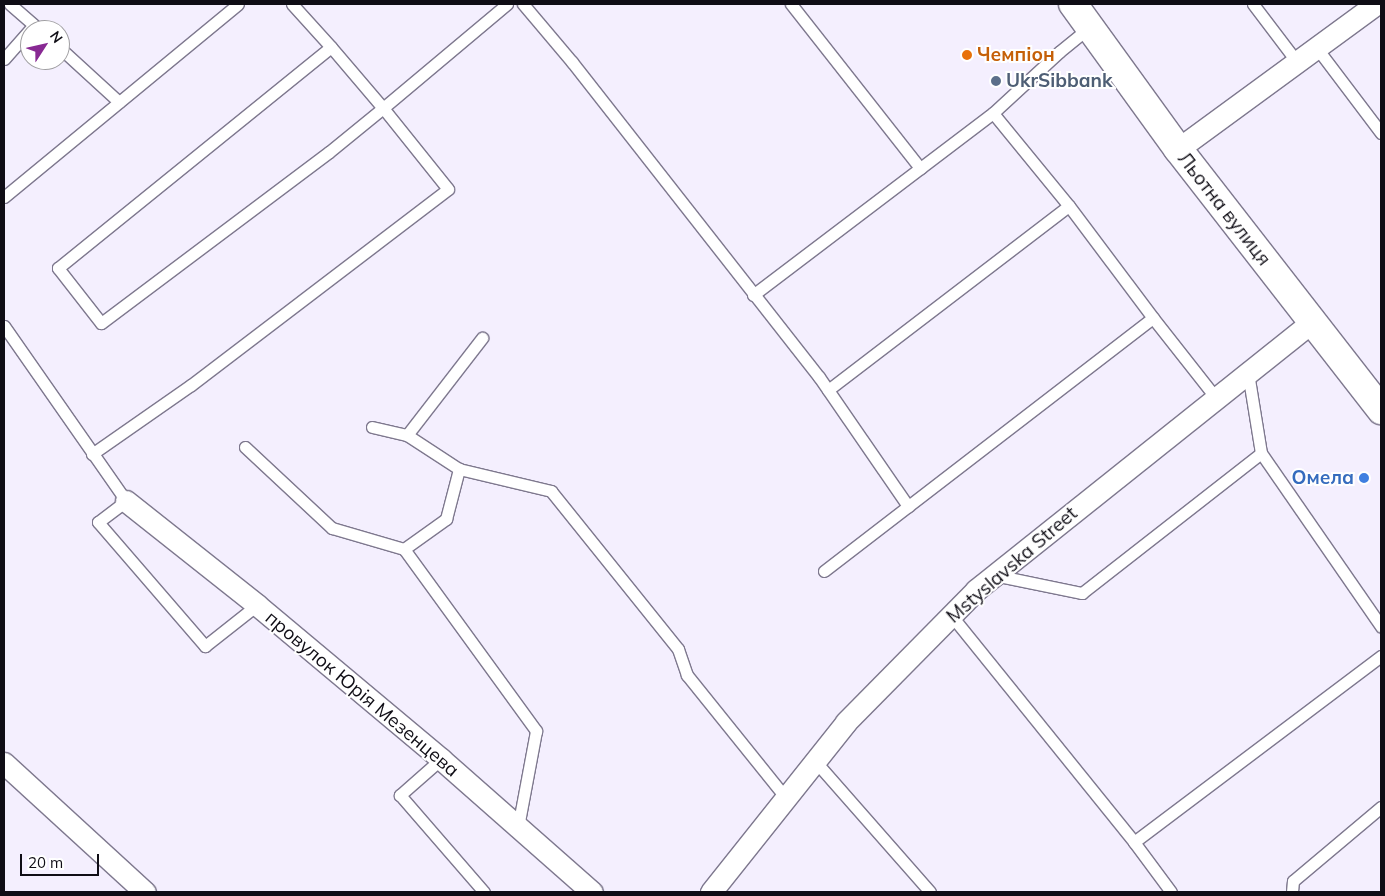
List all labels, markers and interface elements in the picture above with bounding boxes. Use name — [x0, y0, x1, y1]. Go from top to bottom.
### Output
north arrow — [20, 20, 70, 70]
text: N — [46, 27, 67, 46]
place label: Чемпіон — [977, 44, 1055, 66]
marker: Чемпіон — [961, 49, 973, 61]
place label: UkrSibbank — [1006, 70, 1113, 92]
marker: UkrSibbank — [990, 75, 1002, 87]
street label: Льотна вулиця — [1173, 148, 1275, 270]
place label: Омела — [1291, 467, 1354, 489]
marker: Омела — [1358, 472, 1370, 484]
street label: Mstyslavska Street — [942, 502, 1082, 628]
street label: провулок Юрія Мезенцева — [261, 606, 463, 782]
scale bar — [22, 844, 101, 876]
text: 20 m — [28, 853, 63, 872]

